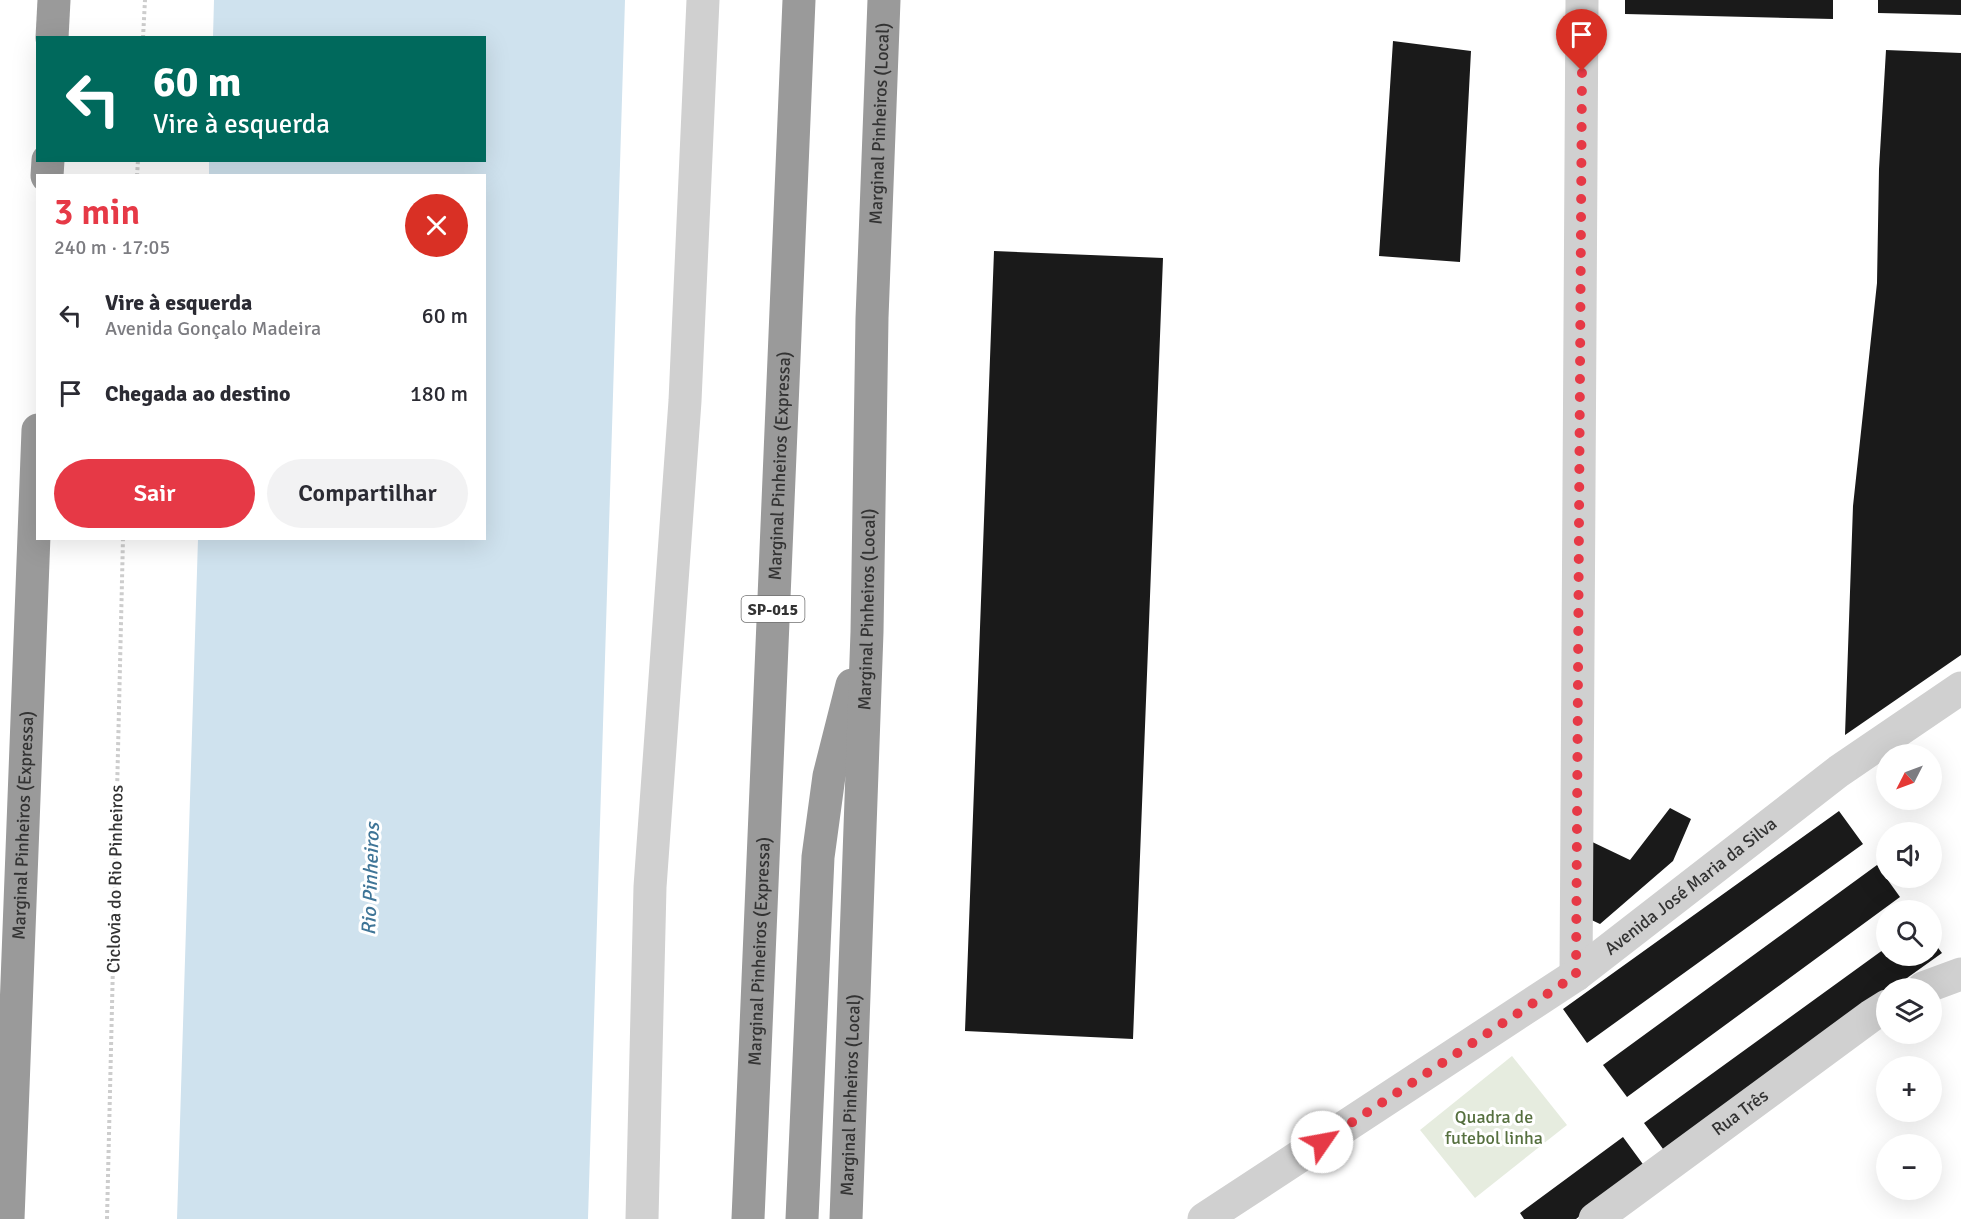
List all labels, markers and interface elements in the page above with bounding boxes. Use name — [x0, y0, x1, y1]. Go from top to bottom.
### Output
pin — [1556, 9, 1607, 71]
icon: arrive — [1565, 18, 1598, 51]
street label: Marginal Pinheiros (Local) — [865, 22, 894, 225]
text: 60 m — [153, 57, 242, 108]
icon: left — [54, 60, 132, 138]
text: Vire à esquerda — [153, 108, 330, 141]
text: 3 min — [54, 190, 140, 235]
button: close — [405, 194, 468, 257]
text: 240 m · 17:05 — [54, 235, 170, 260]
text: Vire à esquerda — [105, 289, 252, 316]
icon: left — [54, 299, 87, 332]
text: 60 m — [422, 302, 468, 329]
text: Avenida Gonçalo Madeira — [105, 316, 321, 341]
street label: Marginal Pinheiros (Expressa) — [764, 351, 795, 581]
icon: arrive — [54, 377, 87, 410]
text: Chegada ao destino — [105, 380, 291, 407]
text: 180 m — [410, 380, 468, 407]
button: Sair — [54, 459, 255, 528]
button: Compartilhar — [267, 459, 468, 528]
street label: Marginal Pinheiros (Local) — [853, 508, 880, 711]
road number: SP-015 — [742, 596, 804, 622]
street label: Marginal Pinheiros (Expressa) — [8, 710, 38, 940]
north arrow — [1876, 744, 1942, 810]
map controls — [1876, 744, 1942, 1200]
street label: Ciclovia do Rio Pinheiros — [102, 784, 128, 973]
street label: Avenida José Maria da Silva — [1600, 812, 1781, 960]
water label: Rio Pinheiros — [356, 820, 385, 936]
button: sound — [1876, 822, 1942, 888]
street label: Marginal Pinheiros (Expressa) — [743, 836, 775, 1066]
button: search — [1876, 900, 1942, 966]
button: layers — [1876, 978, 1942, 1044]
street label: Marginal Pinheiros (Local) — [836, 994, 865, 1196]
button: + — [1876, 1056, 1942, 1122]
street label: Rua Três — [1707, 1084, 1773, 1140]
park label: Quadra de futebol linha — [1445, 1106, 1543, 1149]
position arrow — [1290, 1110, 1354, 1174]
button: − — [1876, 1134, 1942, 1200]

